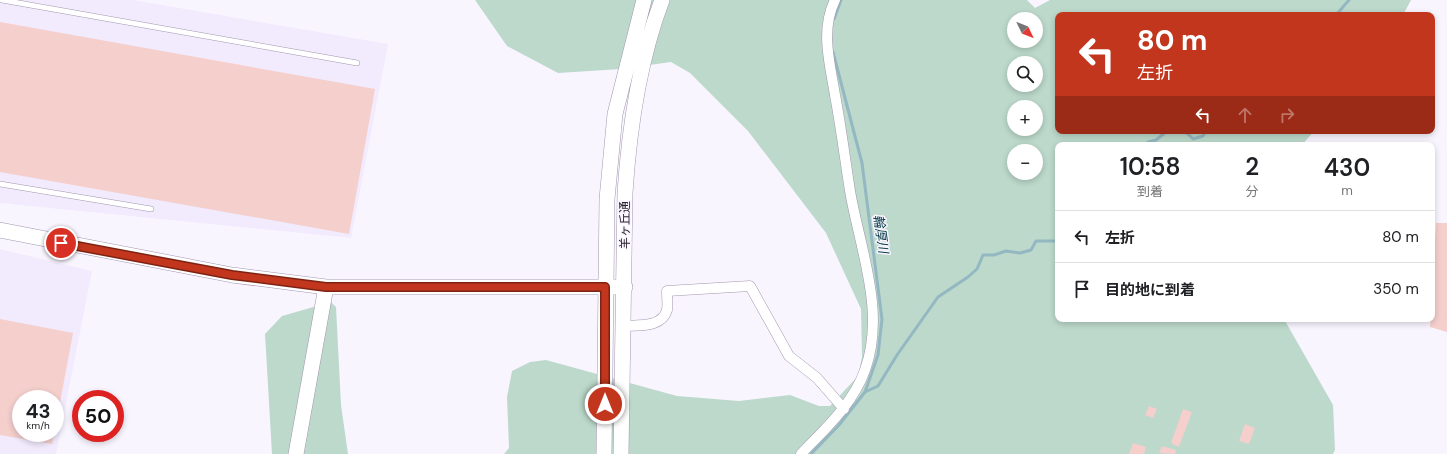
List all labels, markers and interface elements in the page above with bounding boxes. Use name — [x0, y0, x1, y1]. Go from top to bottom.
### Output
north arrow — [1007, 12, 1043, 48]
map controls — [1007, 12, 1043, 180]
text: 80 m — [1137, 22, 1207, 59]
icon: left — [1071, 28, 1123, 80]
button: search — [1007, 56, 1043, 92]
text: 左折 — [1137, 61, 1173, 85]
button: + — [1007, 100, 1043, 136]
icon: left — [1192, 104, 1214, 126]
icon: ahead — [1234, 104, 1256, 126]
icon: right — [1276, 104, 1298, 126]
button: − — [1007, 144, 1043, 180]
text: 10:58 — [1120, 151, 1180, 182]
text: 2 — [1245, 151, 1259, 182]
text: 430 — [1324, 152, 1370, 183]
text: m — [1341, 182, 1353, 199]
text: 到着 — [1137, 183, 1163, 200]
text: 分 — [1246, 183, 1259, 200]
street label: 羊ヶ丘通 — [617, 201, 633, 249]
water label: 輪厚川 — [870, 213, 892, 256]
pin — [44, 226, 78, 260]
icon: left — [1071, 226, 1093, 248]
text: 80 m — [1382, 227, 1419, 247]
text: 左折 — [1105, 228, 1135, 248]
icon: arrive — [50, 232, 72, 254]
icon: arrive — [1071, 278, 1093, 300]
text: 350 m — [1373, 279, 1419, 299]
text: 目的地に到着 — [1105, 280, 1195, 300]
position arrow — [584, 383, 626, 425]
speed limit sign: 50 — [72, 390, 124, 442]
text: 43 — [25, 398, 51, 424]
text: km/h — [26, 419, 50, 432]

